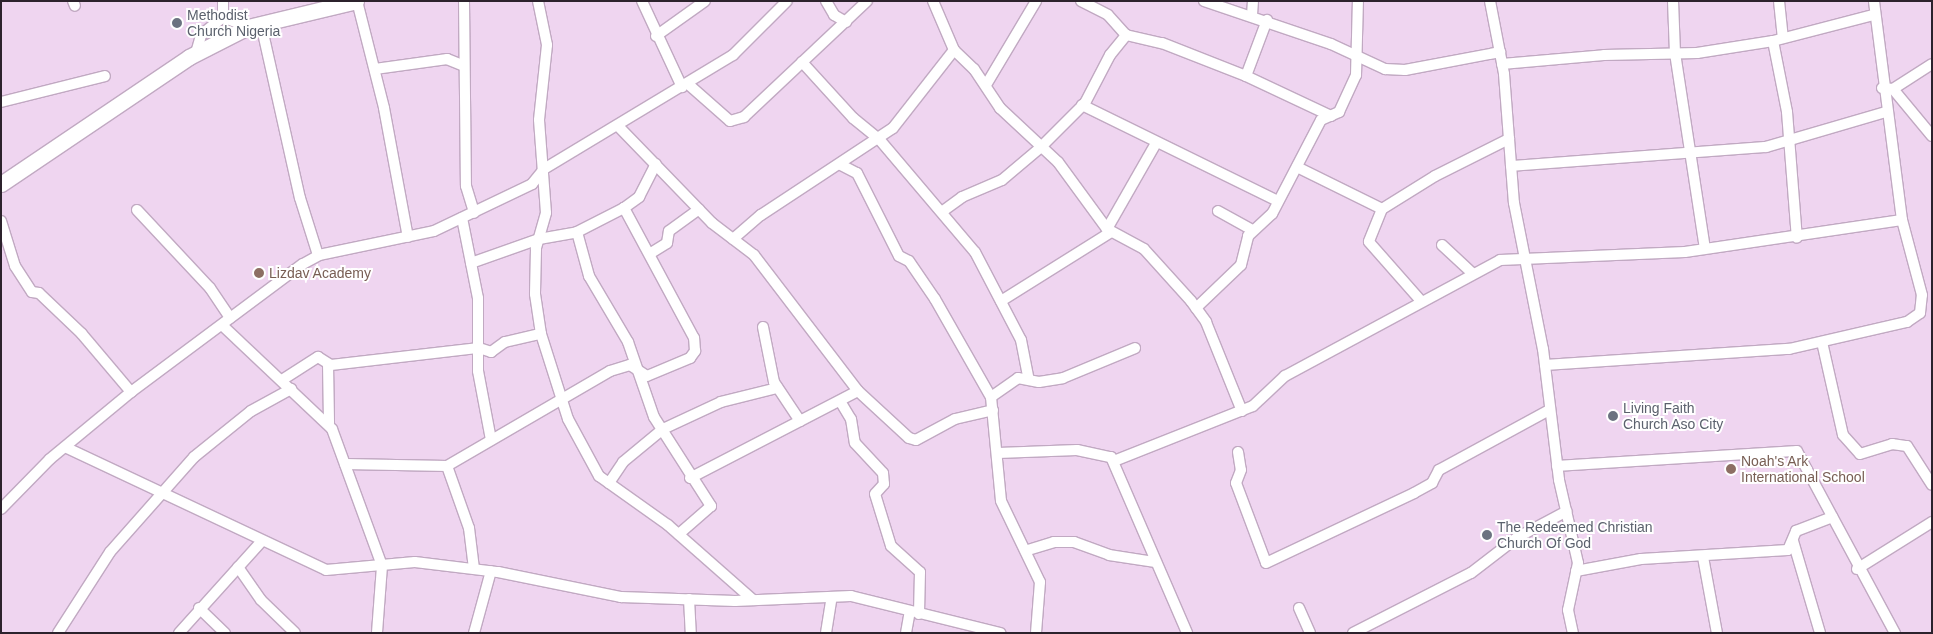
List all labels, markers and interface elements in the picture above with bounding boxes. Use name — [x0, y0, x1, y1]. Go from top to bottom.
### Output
place label: Methodist Church Nigeria — [187, 7, 280, 40]
marker: Methodist Church Nigeria — [171, 17, 183, 29]
place label: Lizdav Academy — [269, 265, 372, 281]
marker: Lizdav Academy — [253, 267, 265, 279]
place label: Living Faith Church Aso City — [1623, 400, 1724, 432]
marker: Living Faith Church Aso City — [1607, 410, 1619, 422]
place label: Noah's Ark International School — [1741, 453, 1865, 486]
marker: Noah's Ark International School — [1725, 463, 1737, 475]
place label: The Redeemed Christian Church Of God — [1497, 519, 1653, 552]
marker: The Redeemed Christian Church Of God — [1481, 529, 1493, 541]

